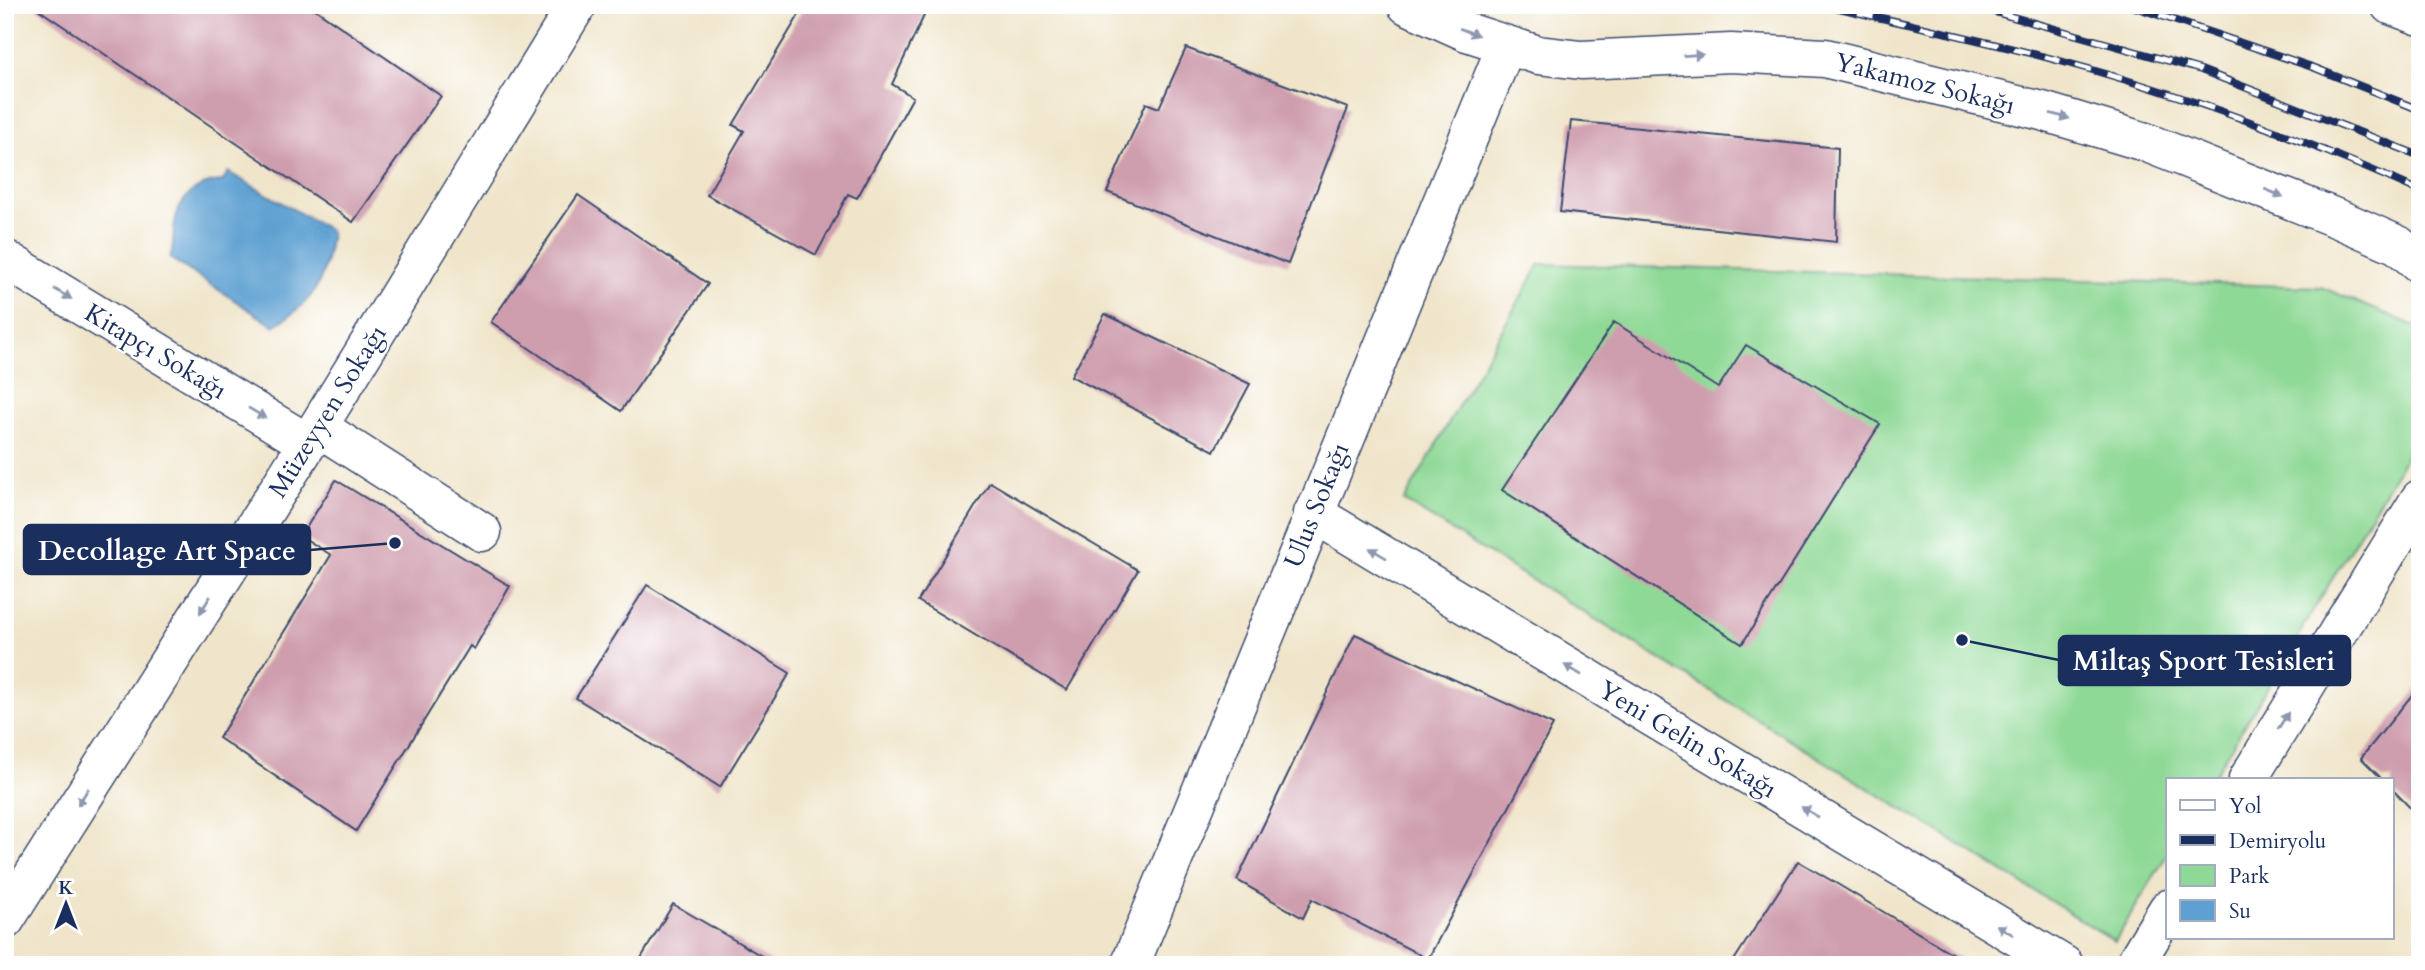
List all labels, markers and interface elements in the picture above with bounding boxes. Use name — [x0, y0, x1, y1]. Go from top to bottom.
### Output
one-way arrow — [1459, 27, 1480, 38]
street label: Yakamoz Sokağı — [1831, 44, 2019, 123]
one-way arrow — [1682, 49, 1704, 60]
one-way arrow — [2049, 111, 2071, 122]
one-way arrow — [2264, 187, 2285, 198]
one-way arrow — [54, 288, 73, 301]
street label: Kitapçı Sokağı — [78, 295, 233, 408]
street label: Müzeyyen Sokağı — [260, 318, 395, 504]
one-way arrow — [248, 407, 267, 419]
street label: Ulus Sokağı — [1276, 437, 1357, 573]
callout: Decollage Art Space — [24, 525, 310, 574]
text: Decollage Art Space — [38, 532, 296, 570]
one-way arrow — [1369, 546, 1388, 559]
one-way arrow — [199, 595, 212, 614]
callout: Miltaş Sport Tesisleri — [2059, 636, 2350, 685]
text: Miltaş Sport Tesisleri — [2073, 642, 2335, 680]
one-way arrow — [1564, 664, 1583, 676]
street label: Yeni Gelin Sokağı — [1592, 672, 1784, 807]
one-way arrow — [2277, 712, 2290, 731]
legend — [2166, 778, 2394, 939]
one-way arrow — [77, 787, 90, 807]
text: Yol — [2229, 792, 2261, 821]
one-way arrow — [1801, 806, 1820, 819]
text: Demiryolu — [2229, 827, 2326, 856]
text: Park — [2229, 862, 2270, 891]
north arrow — [32, 869, 102, 939]
text: K — [58, 875, 74, 901]
text: Su — [2229, 897, 2251, 926]
one-way arrow — [1996, 923, 2015, 936]

